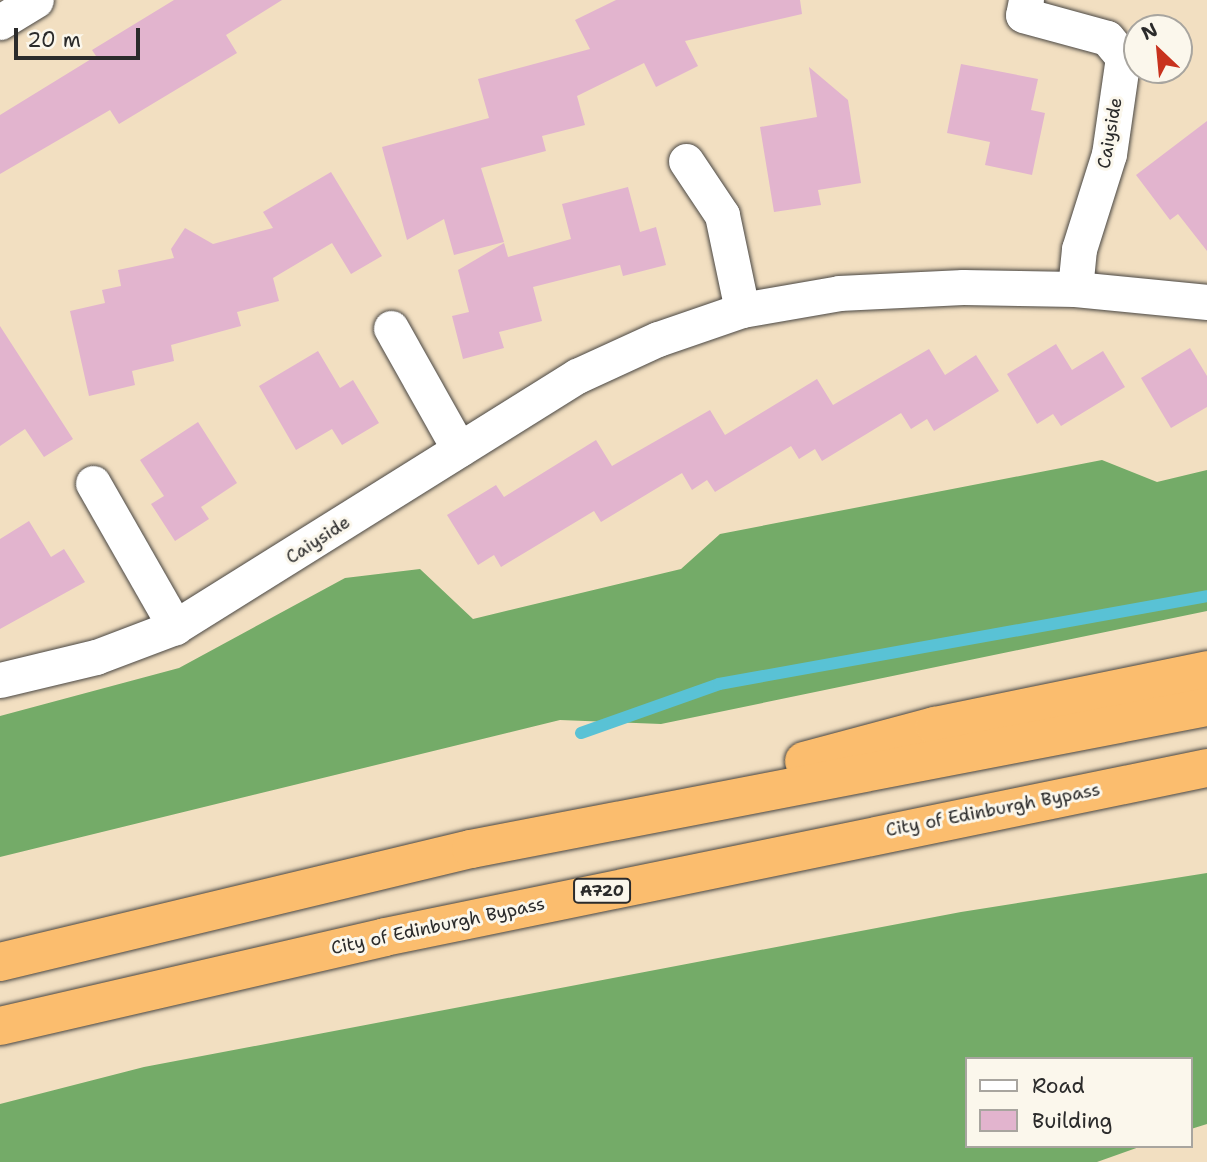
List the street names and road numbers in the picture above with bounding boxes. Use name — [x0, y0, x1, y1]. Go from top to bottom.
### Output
street label: Caiyside — [1093, 96, 1127, 170]
street label: Caiyside — [282, 511, 354, 569]
street label: City of Edinburgh Bypass — [884, 779, 1102, 841]
road number: A720 — [572, 878, 632, 904]
street label: City of Edinburgh Bypass — [329, 893, 547, 959]

